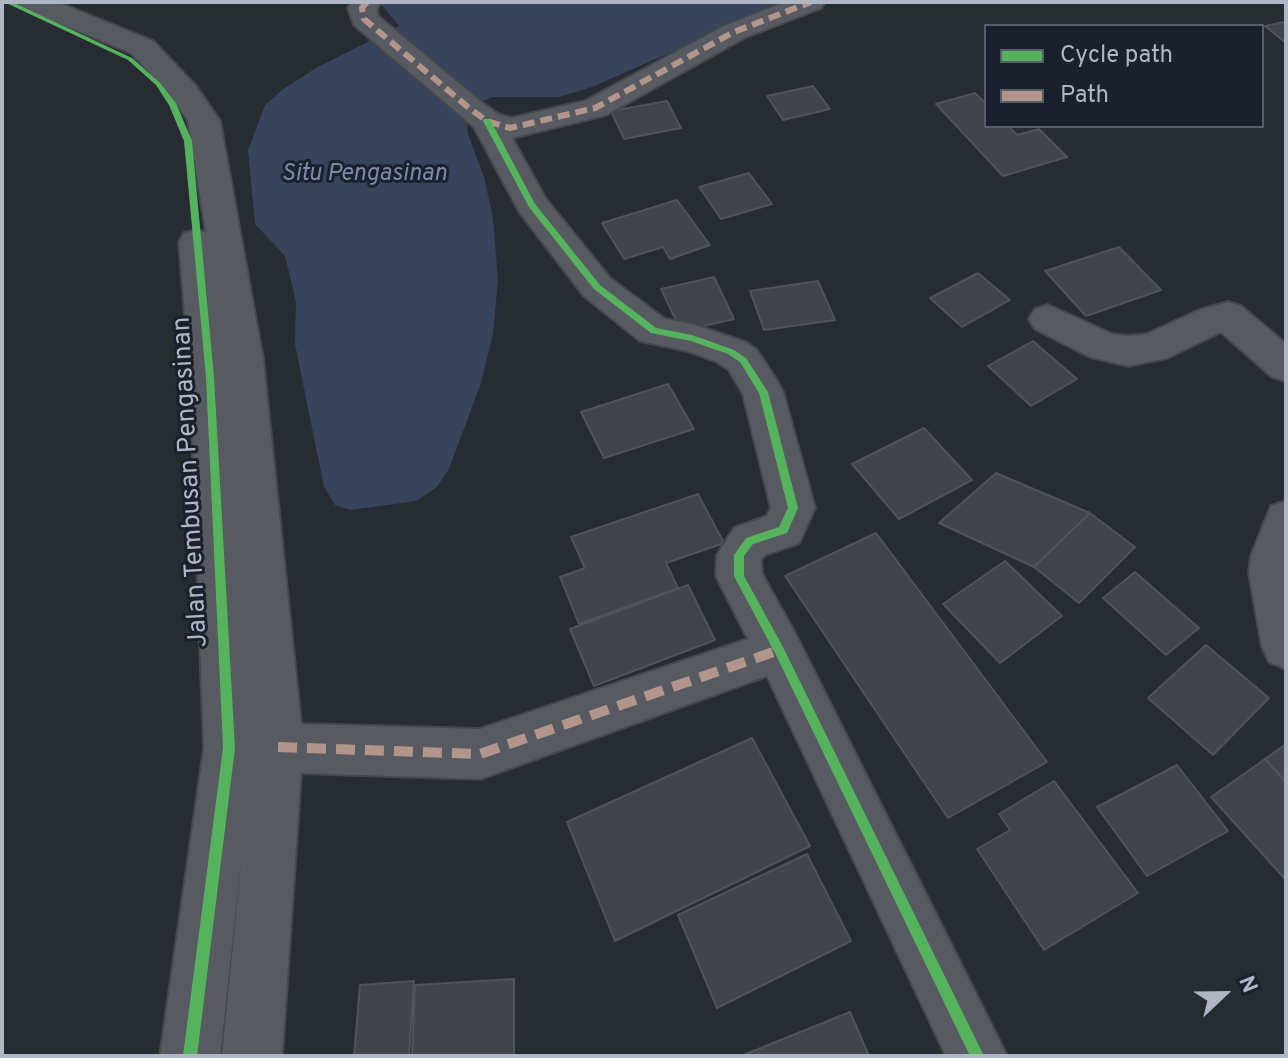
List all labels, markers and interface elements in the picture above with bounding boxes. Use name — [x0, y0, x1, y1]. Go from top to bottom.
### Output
legend — [984, 24, 1264, 128]
text: Cycle path — [1060, 41, 1173, 71]
text: Path — [1060, 81, 1109, 111]
water label: Situ Pengasinan — [281, 161, 447, 189]
street label: Jalan Tembusan Pengasinan — [168, 316, 216, 648]
north arrow — [1184, 954, 1264, 1034]
text: N — [1231, 972, 1262, 997]

